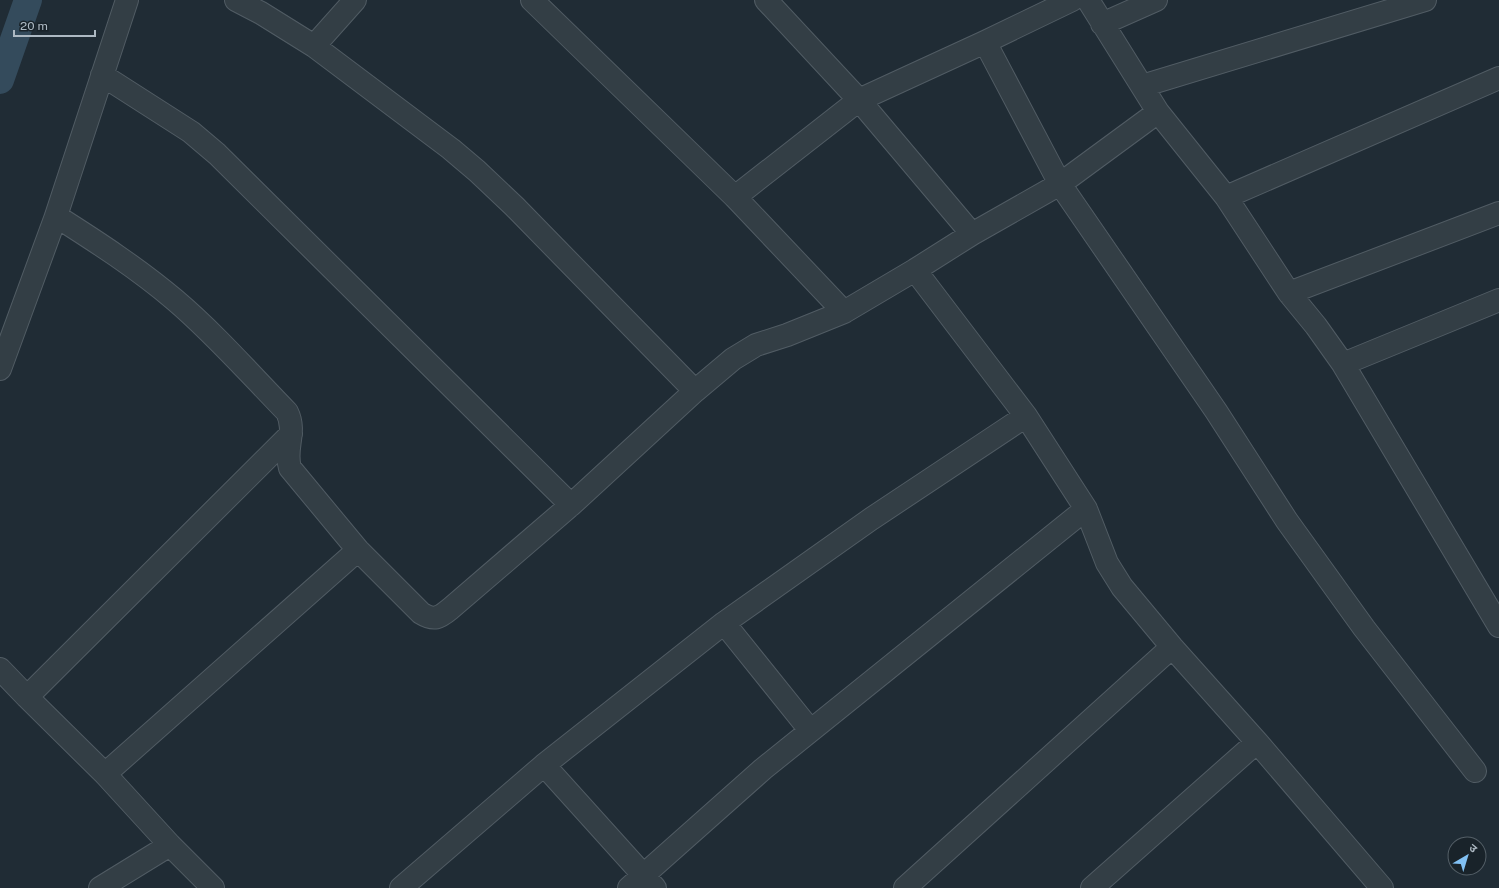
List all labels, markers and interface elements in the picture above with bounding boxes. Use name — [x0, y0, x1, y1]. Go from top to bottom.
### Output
scale bar — [14, 12, 95, 38]
text: 20 m — [20, 19, 48, 33]
north arrow — [1447, 836, 1487, 876]
text: उ — [1467, 841, 1480, 855]

